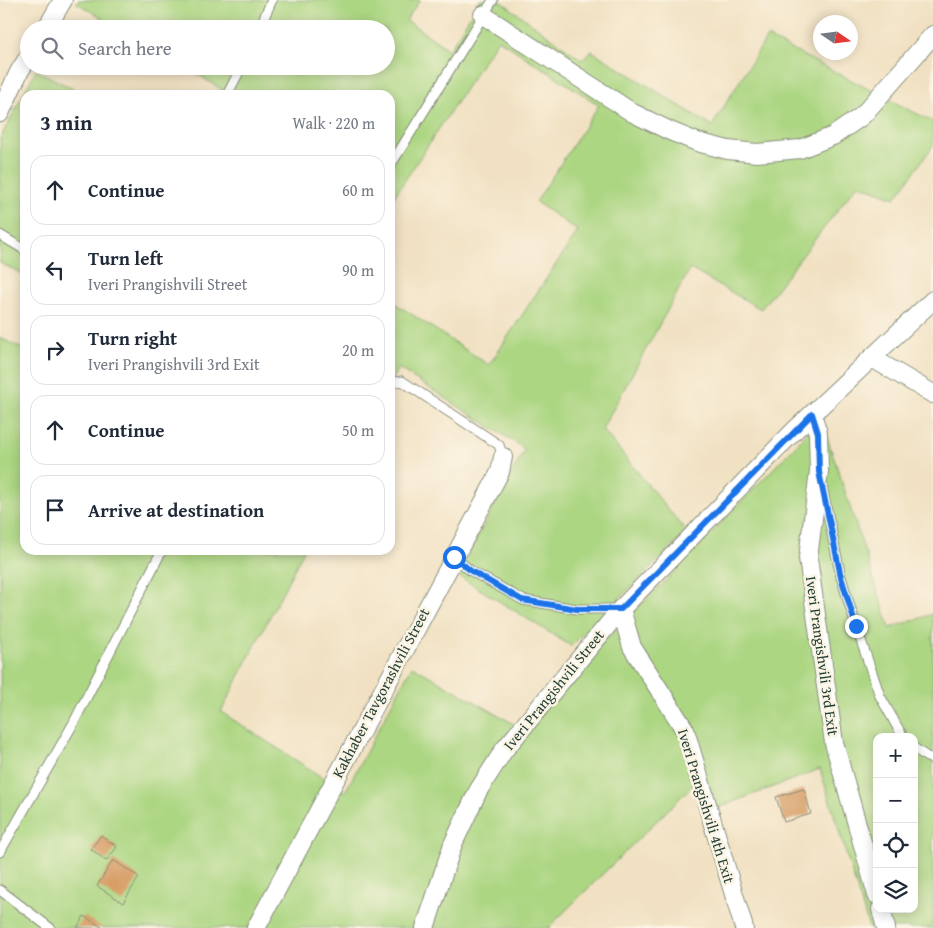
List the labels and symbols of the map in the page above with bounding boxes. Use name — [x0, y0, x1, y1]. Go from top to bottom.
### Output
north arrow — [813, 15, 858, 60]
route start — [443, 546, 466, 569]
street label: Iveri Prangishvili 3rd Exit — [801, 575, 844, 738]
street label: Kakhaber Tavgorashvili Street — [327, 604, 435, 781]
route end — [845, 615, 868, 638]
street label: Iveri Prangishvili Street — [498, 624, 609, 754]
street label: Iveri Prangishvili 4th Exit — [673, 726, 740, 886]

